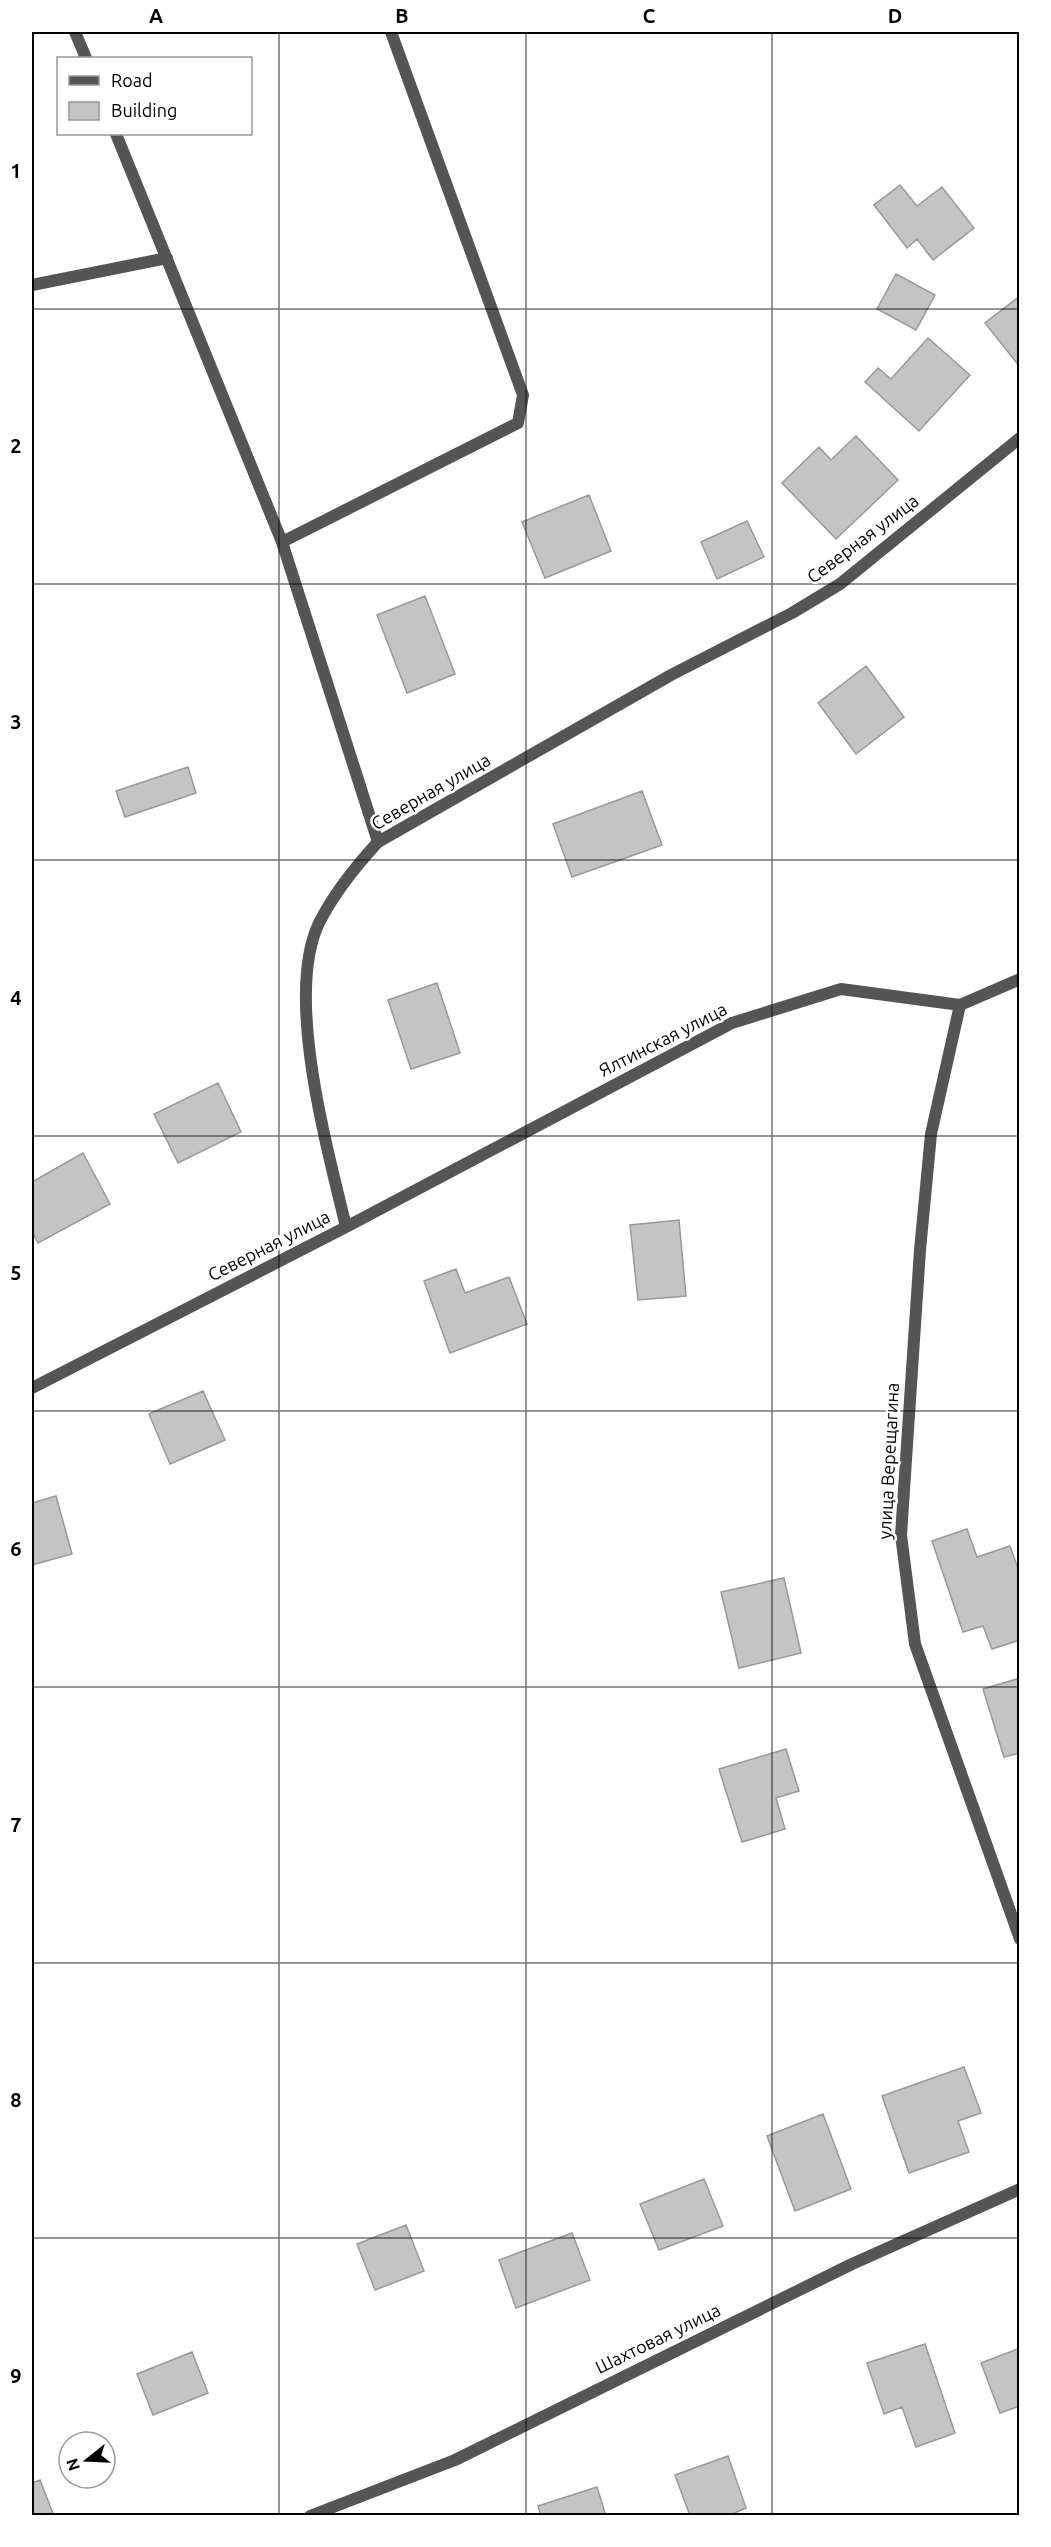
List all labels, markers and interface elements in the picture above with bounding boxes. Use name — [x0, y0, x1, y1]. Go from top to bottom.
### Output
text: A — [149, 4, 163, 27]
text: B — [395, 4, 409, 27]
text: C — [643, 4, 656, 27]
text: D — [888, 4, 902, 27]
legend — [57, 57, 252, 135]
text: Road — [111, 70, 153, 90]
text: Building — [111, 100, 177, 120]
text: 1 — [10, 159, 22, 182]
text: 2 — [10, 434, 22, 457]
street label: Северная улица — [803, 490, 922, 587]
text: 3 — [10, 710, 22, 733]
street label: Северная улица — [367, 749, 494, 833]
text: 4 — [10, 986, 22, 1009]
street label: Ялтинская улица — [595, 998, 730, 1080]
street label: Северная улица — [204, 1206, 333, 1284]
text: 5 — [10, 1261, 22, 1284]
street label: улица Верещагина — [874, 1382, 902, 1540]
text: 6 — [10, 1537, 22, 1560]
text: 7 — [10, 1813, 22, 1836]
text: 8 — [10, 2088, 22, 2111]
street label: Шахтовая улица — [592, 2299, 723, 2377]
text: 9 — [10, 2364, 22, 2387]
north arrow — [57, 2430, 117, 2490]
text: N — [62, 2456, 83, 2473]

